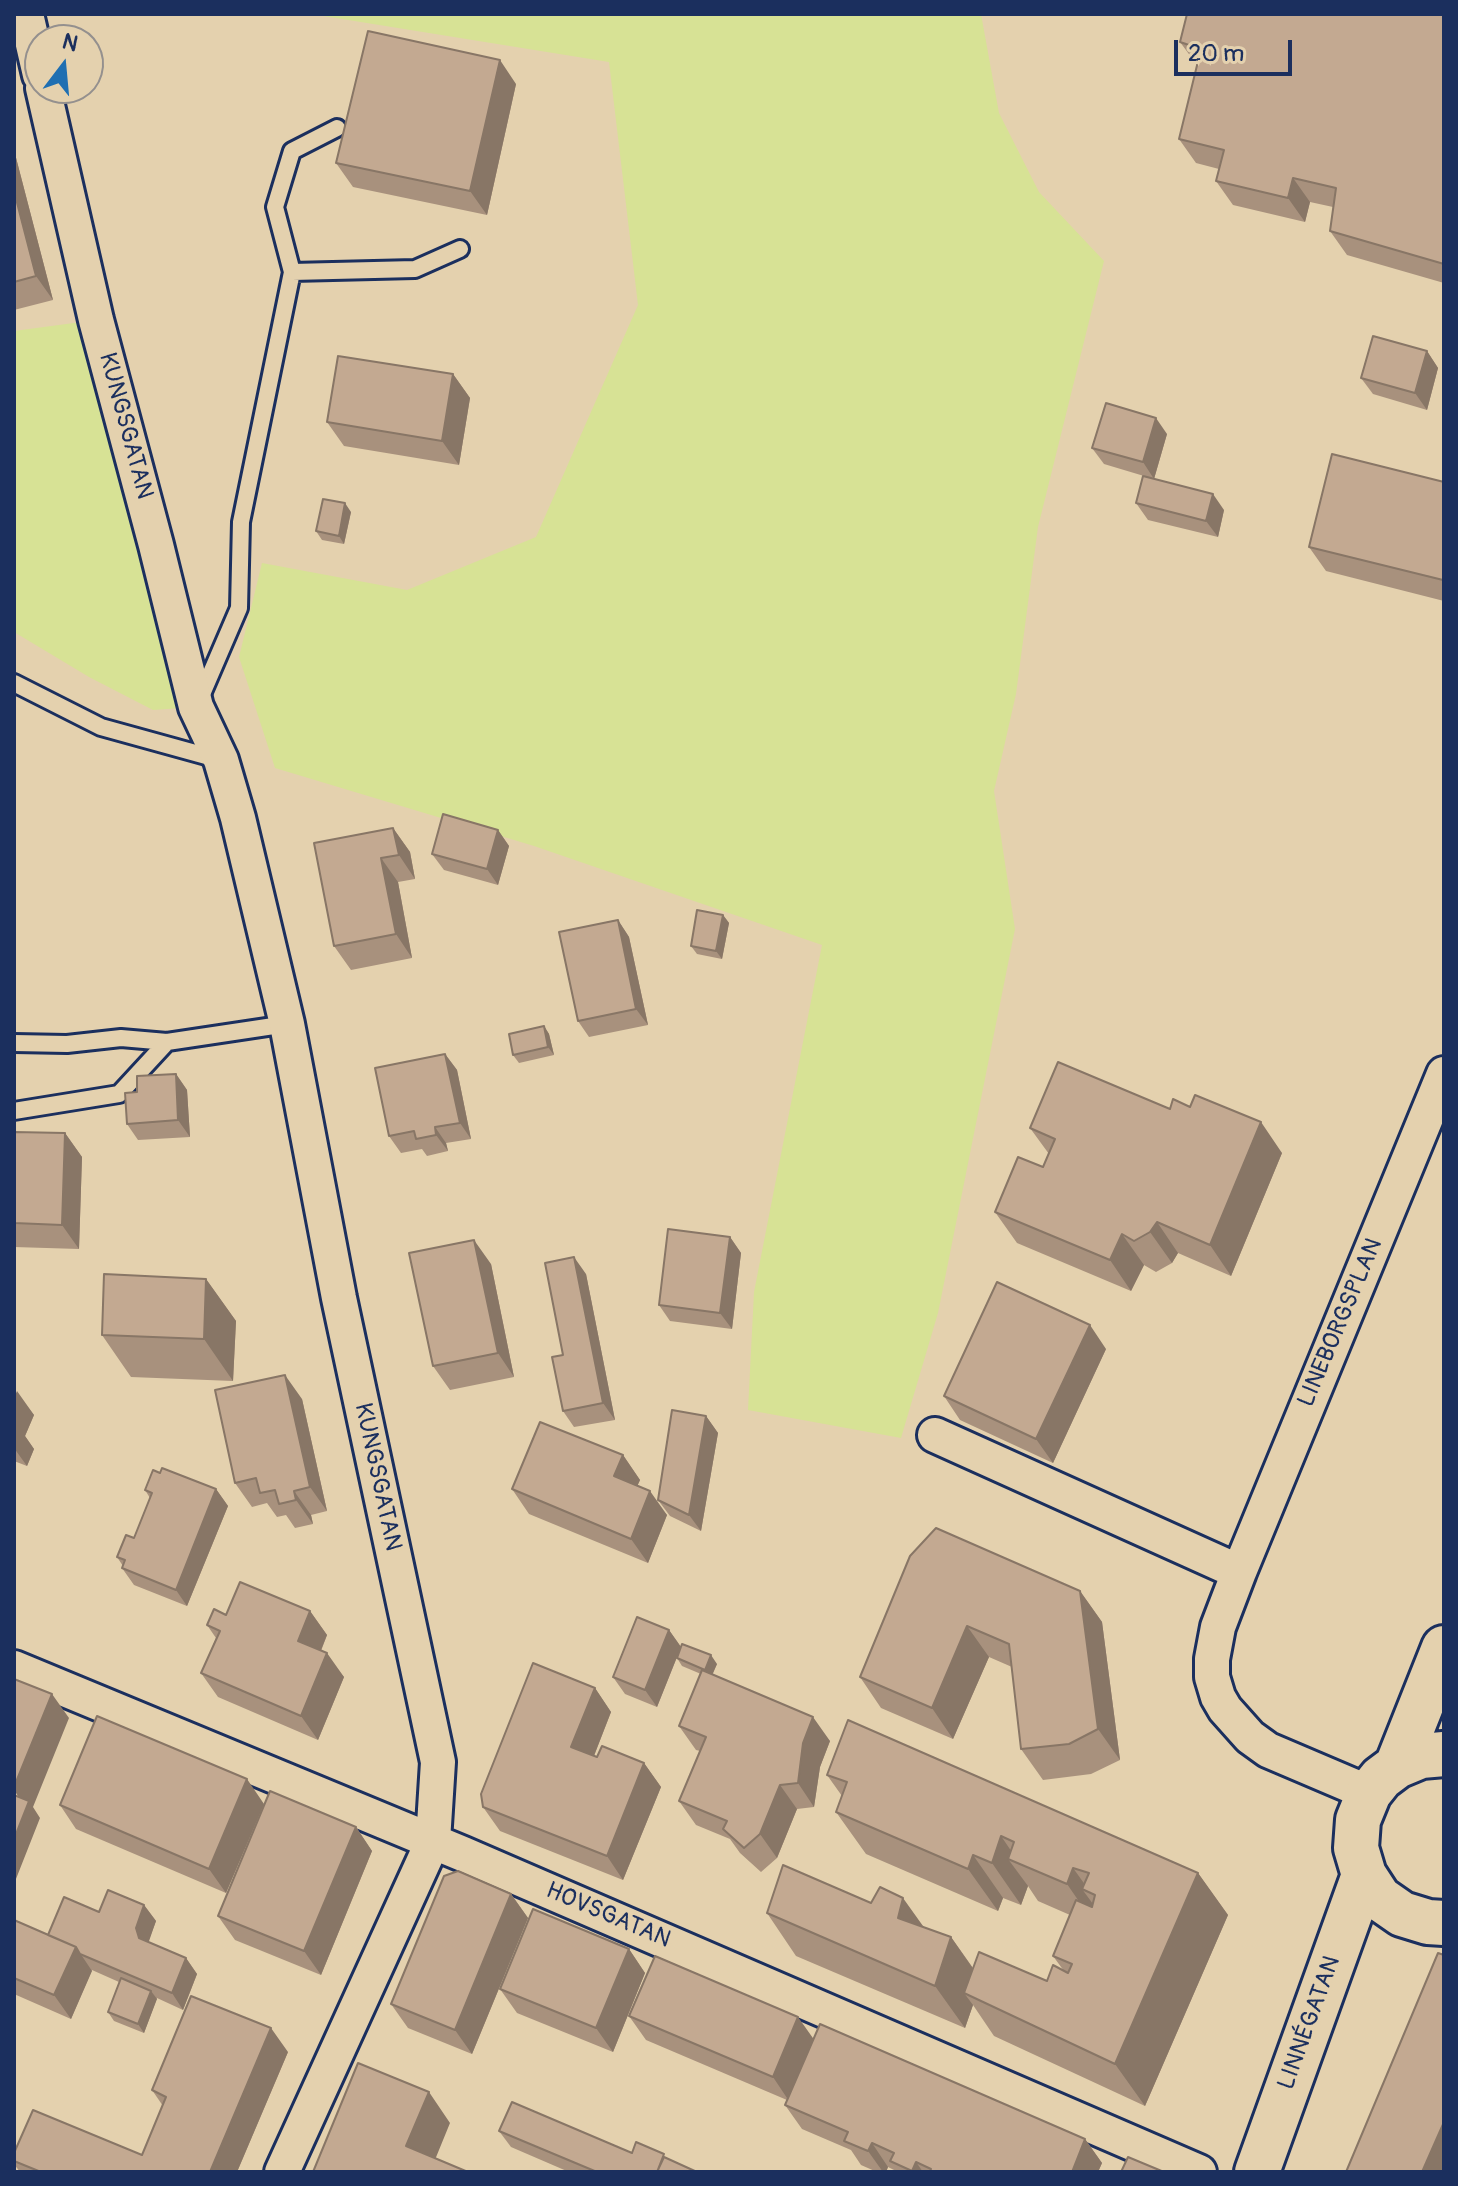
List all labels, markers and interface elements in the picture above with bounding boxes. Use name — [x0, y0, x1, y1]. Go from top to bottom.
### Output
north arrow — [24, 24, 104, 104]
scale bar — [1178, 24, 1296, 74]
text: N — [59, 27, 81, 58]
text: 20 m — [1188, 39, 1244, 68]
street label: KUNGSGATAN — [92, 350, 158, 502]
street label: LINEBORGSPLAN — [1293, 1234, 1389, 1412]
street label: KUNGSGATAN — [347, 1400, 407, 1554]
street label: HOVSGATAN — [541, 1877, 675, 1955]
street label: LINNÉGATAN — [1272, 1952, 1348, 2094]

